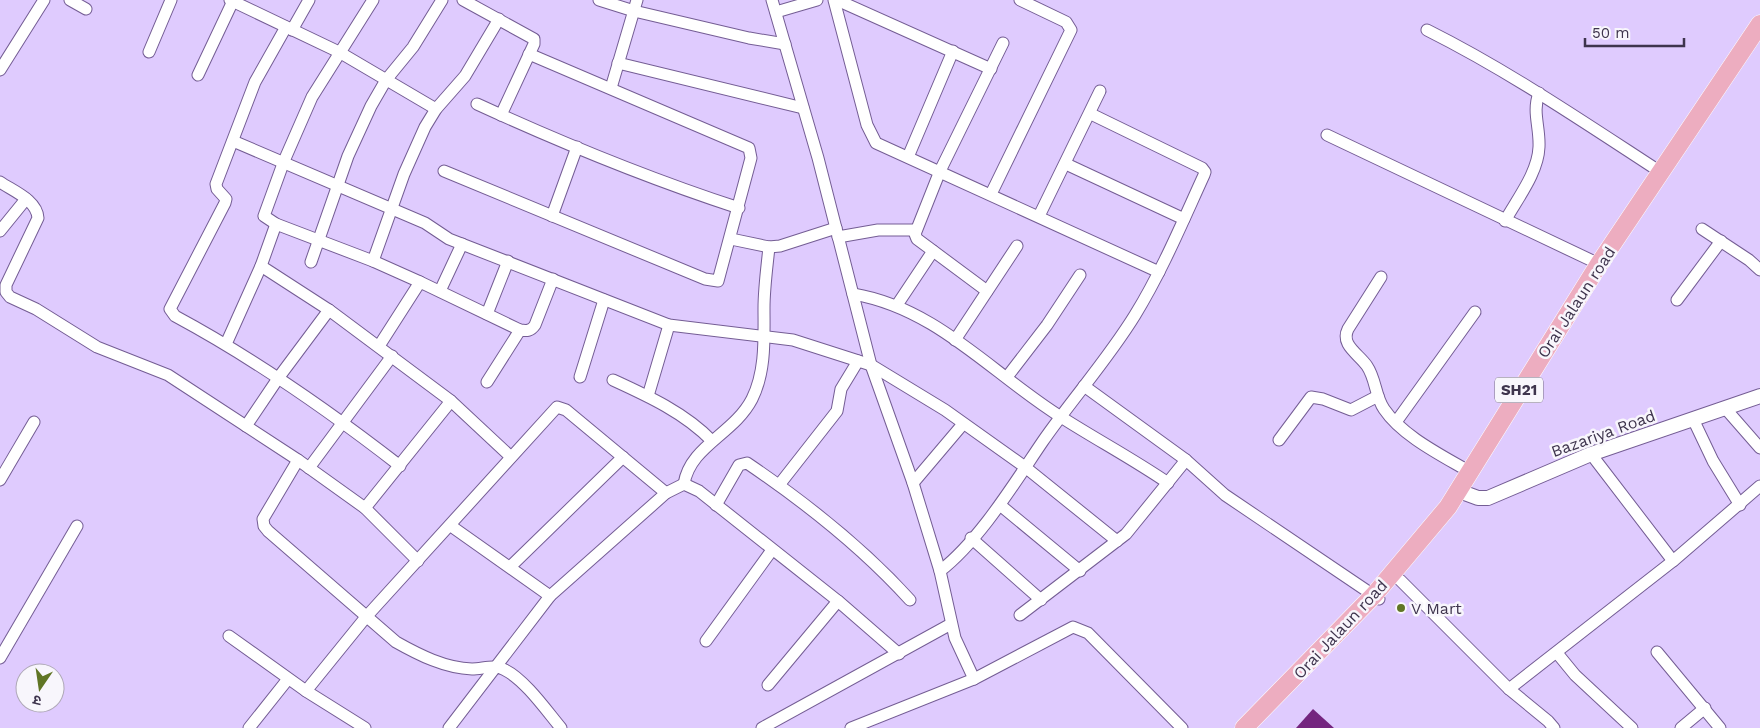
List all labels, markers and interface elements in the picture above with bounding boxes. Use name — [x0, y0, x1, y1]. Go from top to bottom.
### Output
scale bar — [1585, 15, 1684, 47]
text: 50 m — [1592, 24, 1629, 42]
street label: Orai Jalaun road — [1533, 243, 1619, 361]
road number: SH21 — [1495, 378, 1543, 402]
street label: Bazariya Road — [1549, 406, 1658, 461]
street label: Orai Jalaun road — [1290, 576, 1391, 683]
place label: V Mart — [1411, 599, 1462, 618]
marker: V Mart — [1395, 602, 1407, 614]
north arrow — [15, 663, 65, 713]
text: उ — [31, 692, 43, 709]

